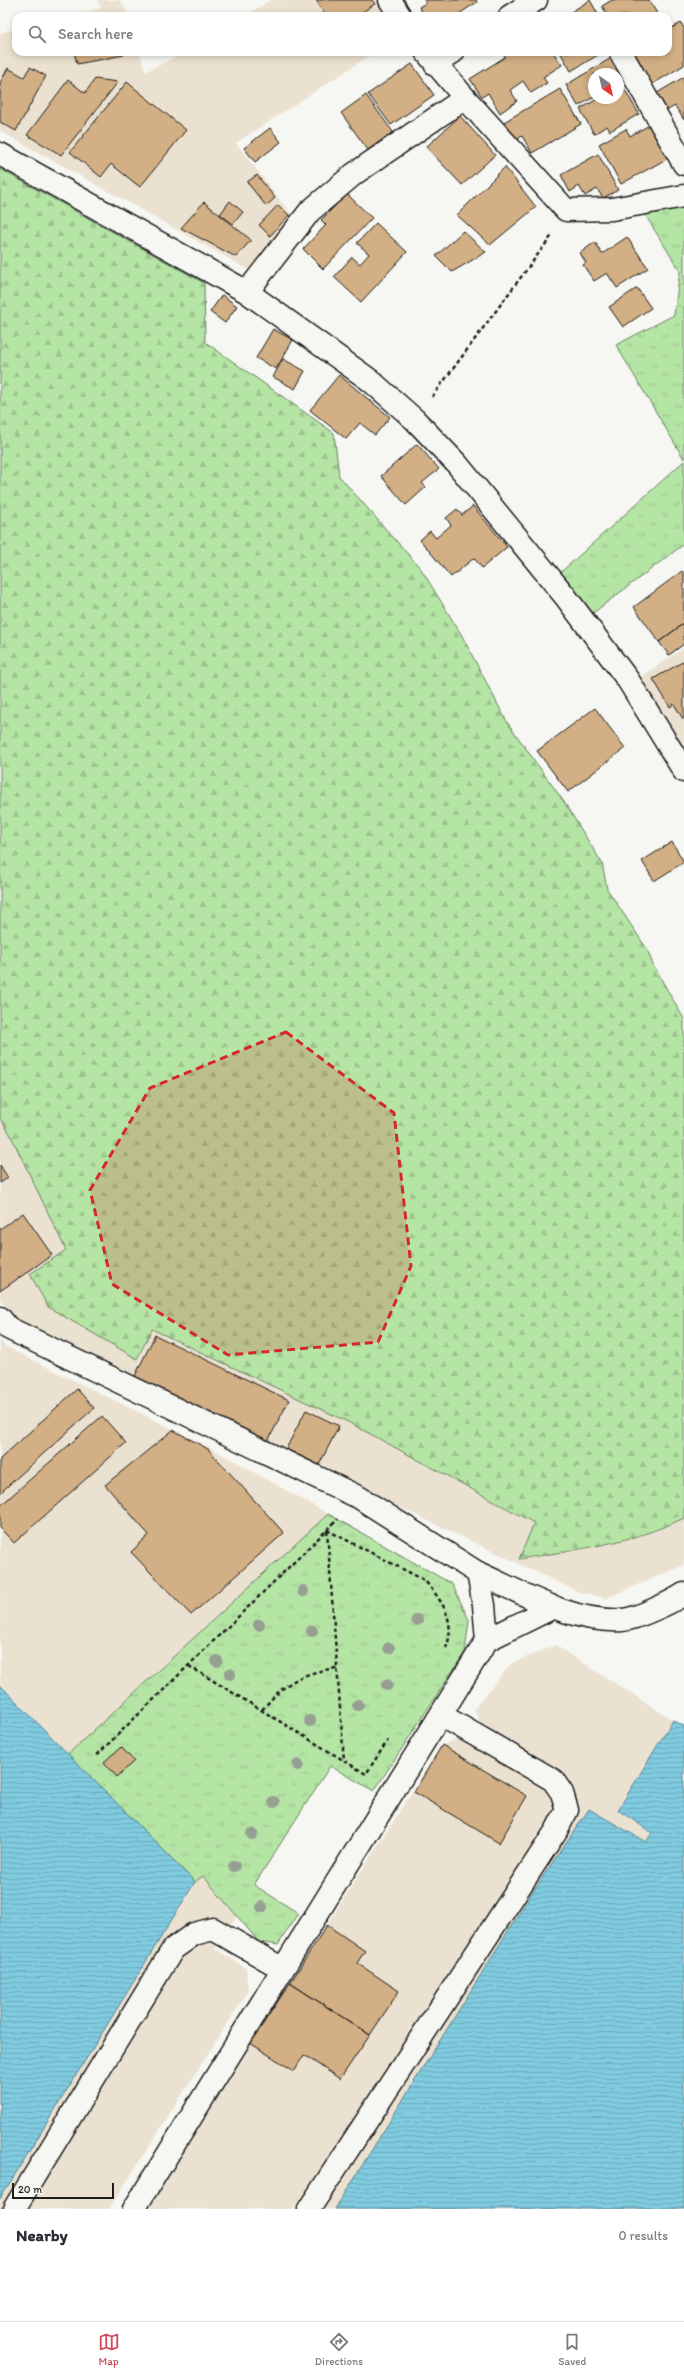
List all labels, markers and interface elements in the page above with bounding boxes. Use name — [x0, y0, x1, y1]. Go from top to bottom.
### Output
search box — [12, 12, 672, 56]
icon: search — [26, 23, 48, 45]
text: Search here — [58, 25, 133, 43]
north arrow — [588, 68, 624, 104]
scale bar — [12, 2181, 114, 2200]
text: 20 m — [18, 2183, 42, 2196]
text: Nearby — [16, 2225, 68, 2245]
text: 0 results — [618, 2228, 668, 2243]
tab: Map — [98, 2331, 120, 2368]
tab: Directions — [315, 2331, 363, 2368]
tab: Saved — [558, 2331, 586, 2368]

